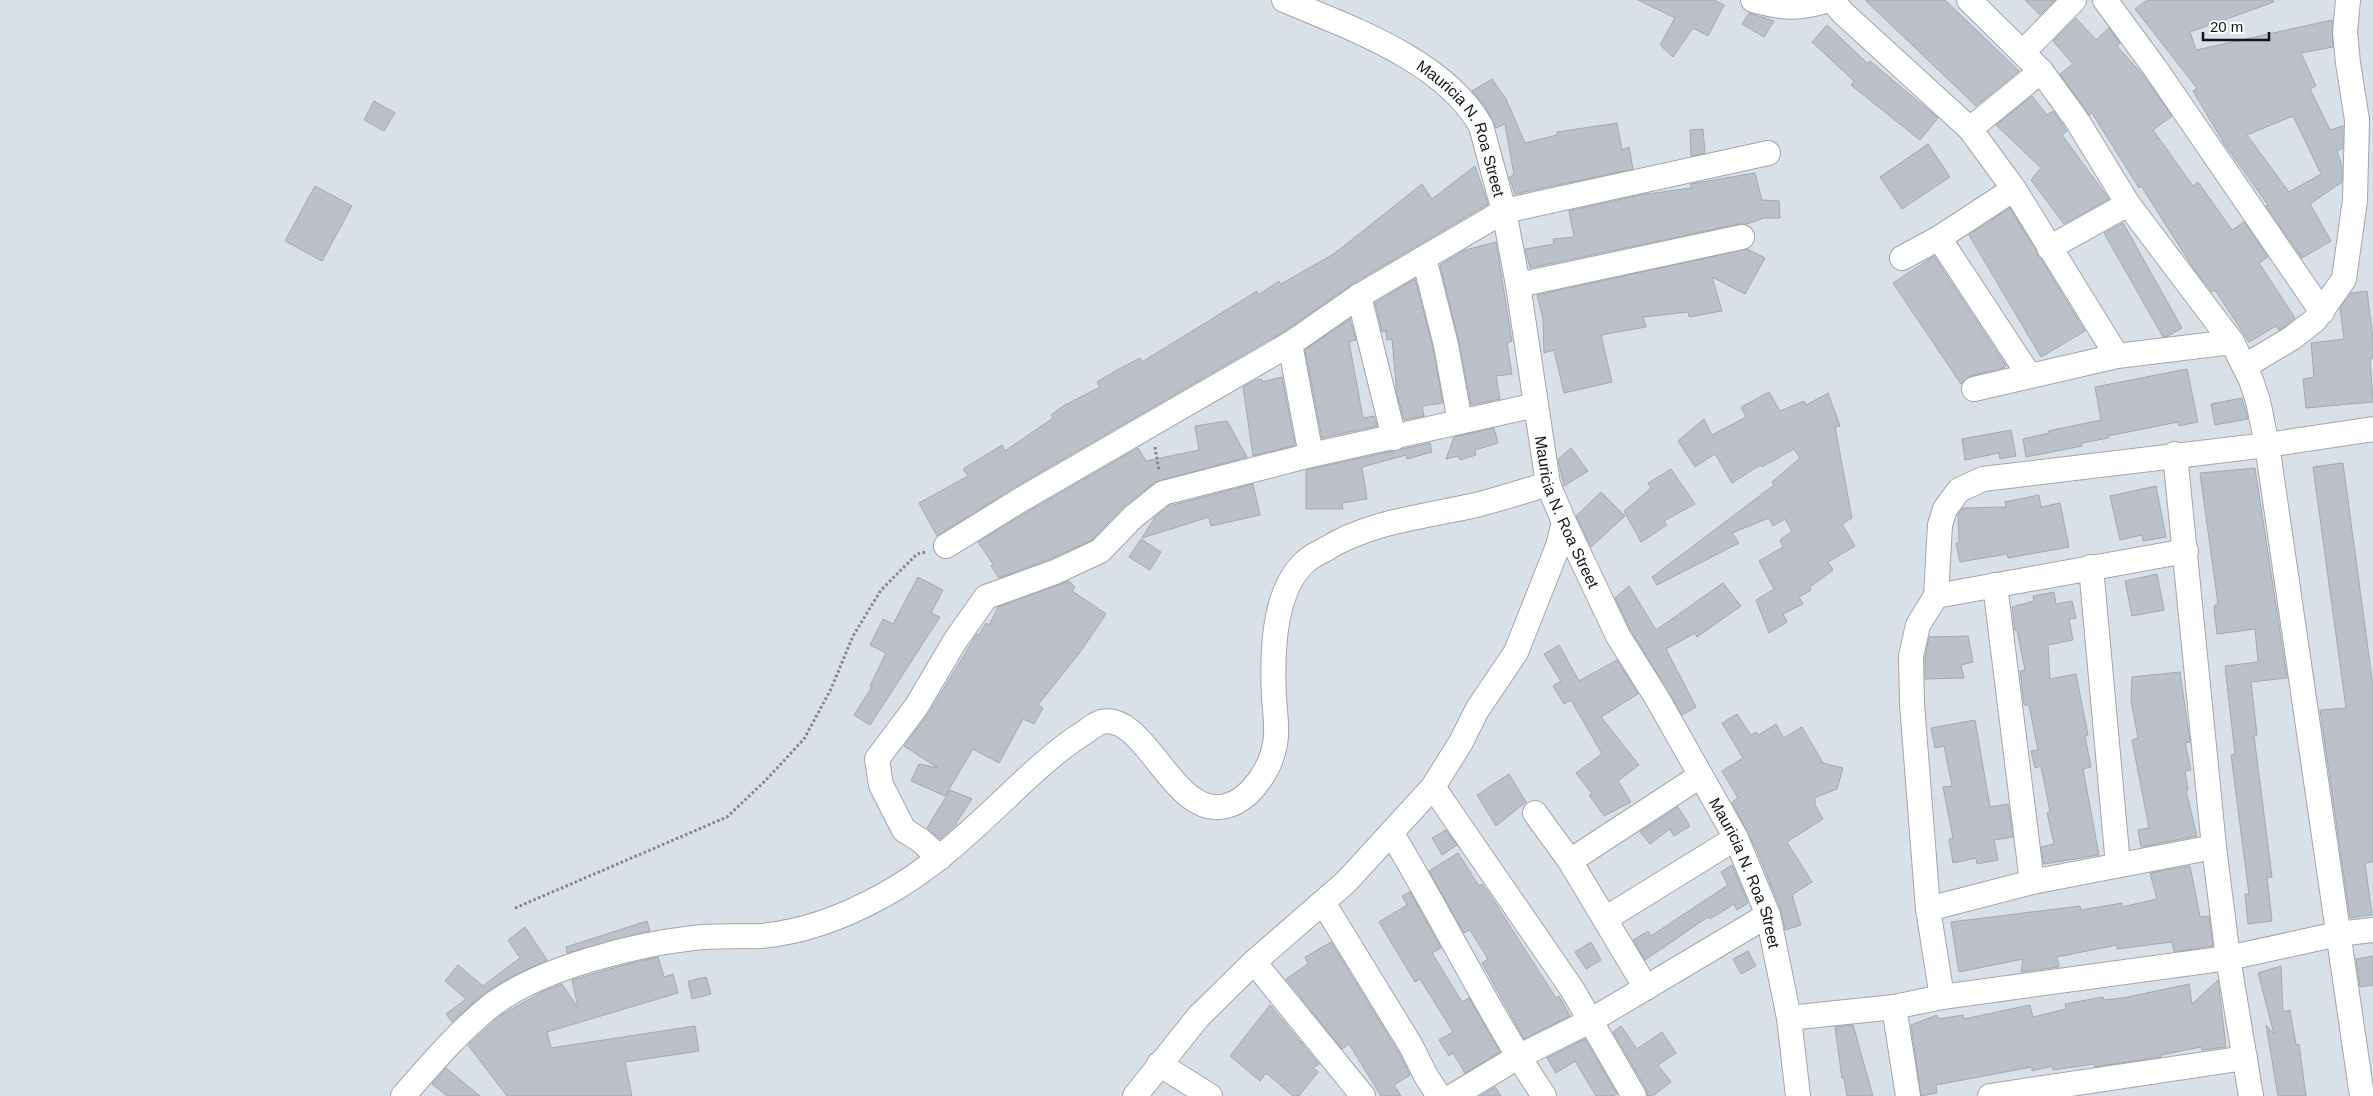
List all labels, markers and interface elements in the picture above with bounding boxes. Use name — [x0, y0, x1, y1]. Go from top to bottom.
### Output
scale bar — [2203, 10, 2269, 42]
text: 20 m — [2210, 18, 2243, 35]
street label: Mauricia N. Roa Street — [1413, 57, 1508, 199]
street label: Mauricia N. Roa Street — [1532, 435, 1602, 591]
street label: Mauricia N. Roa Street — [1706, 795, 1783, 950]

